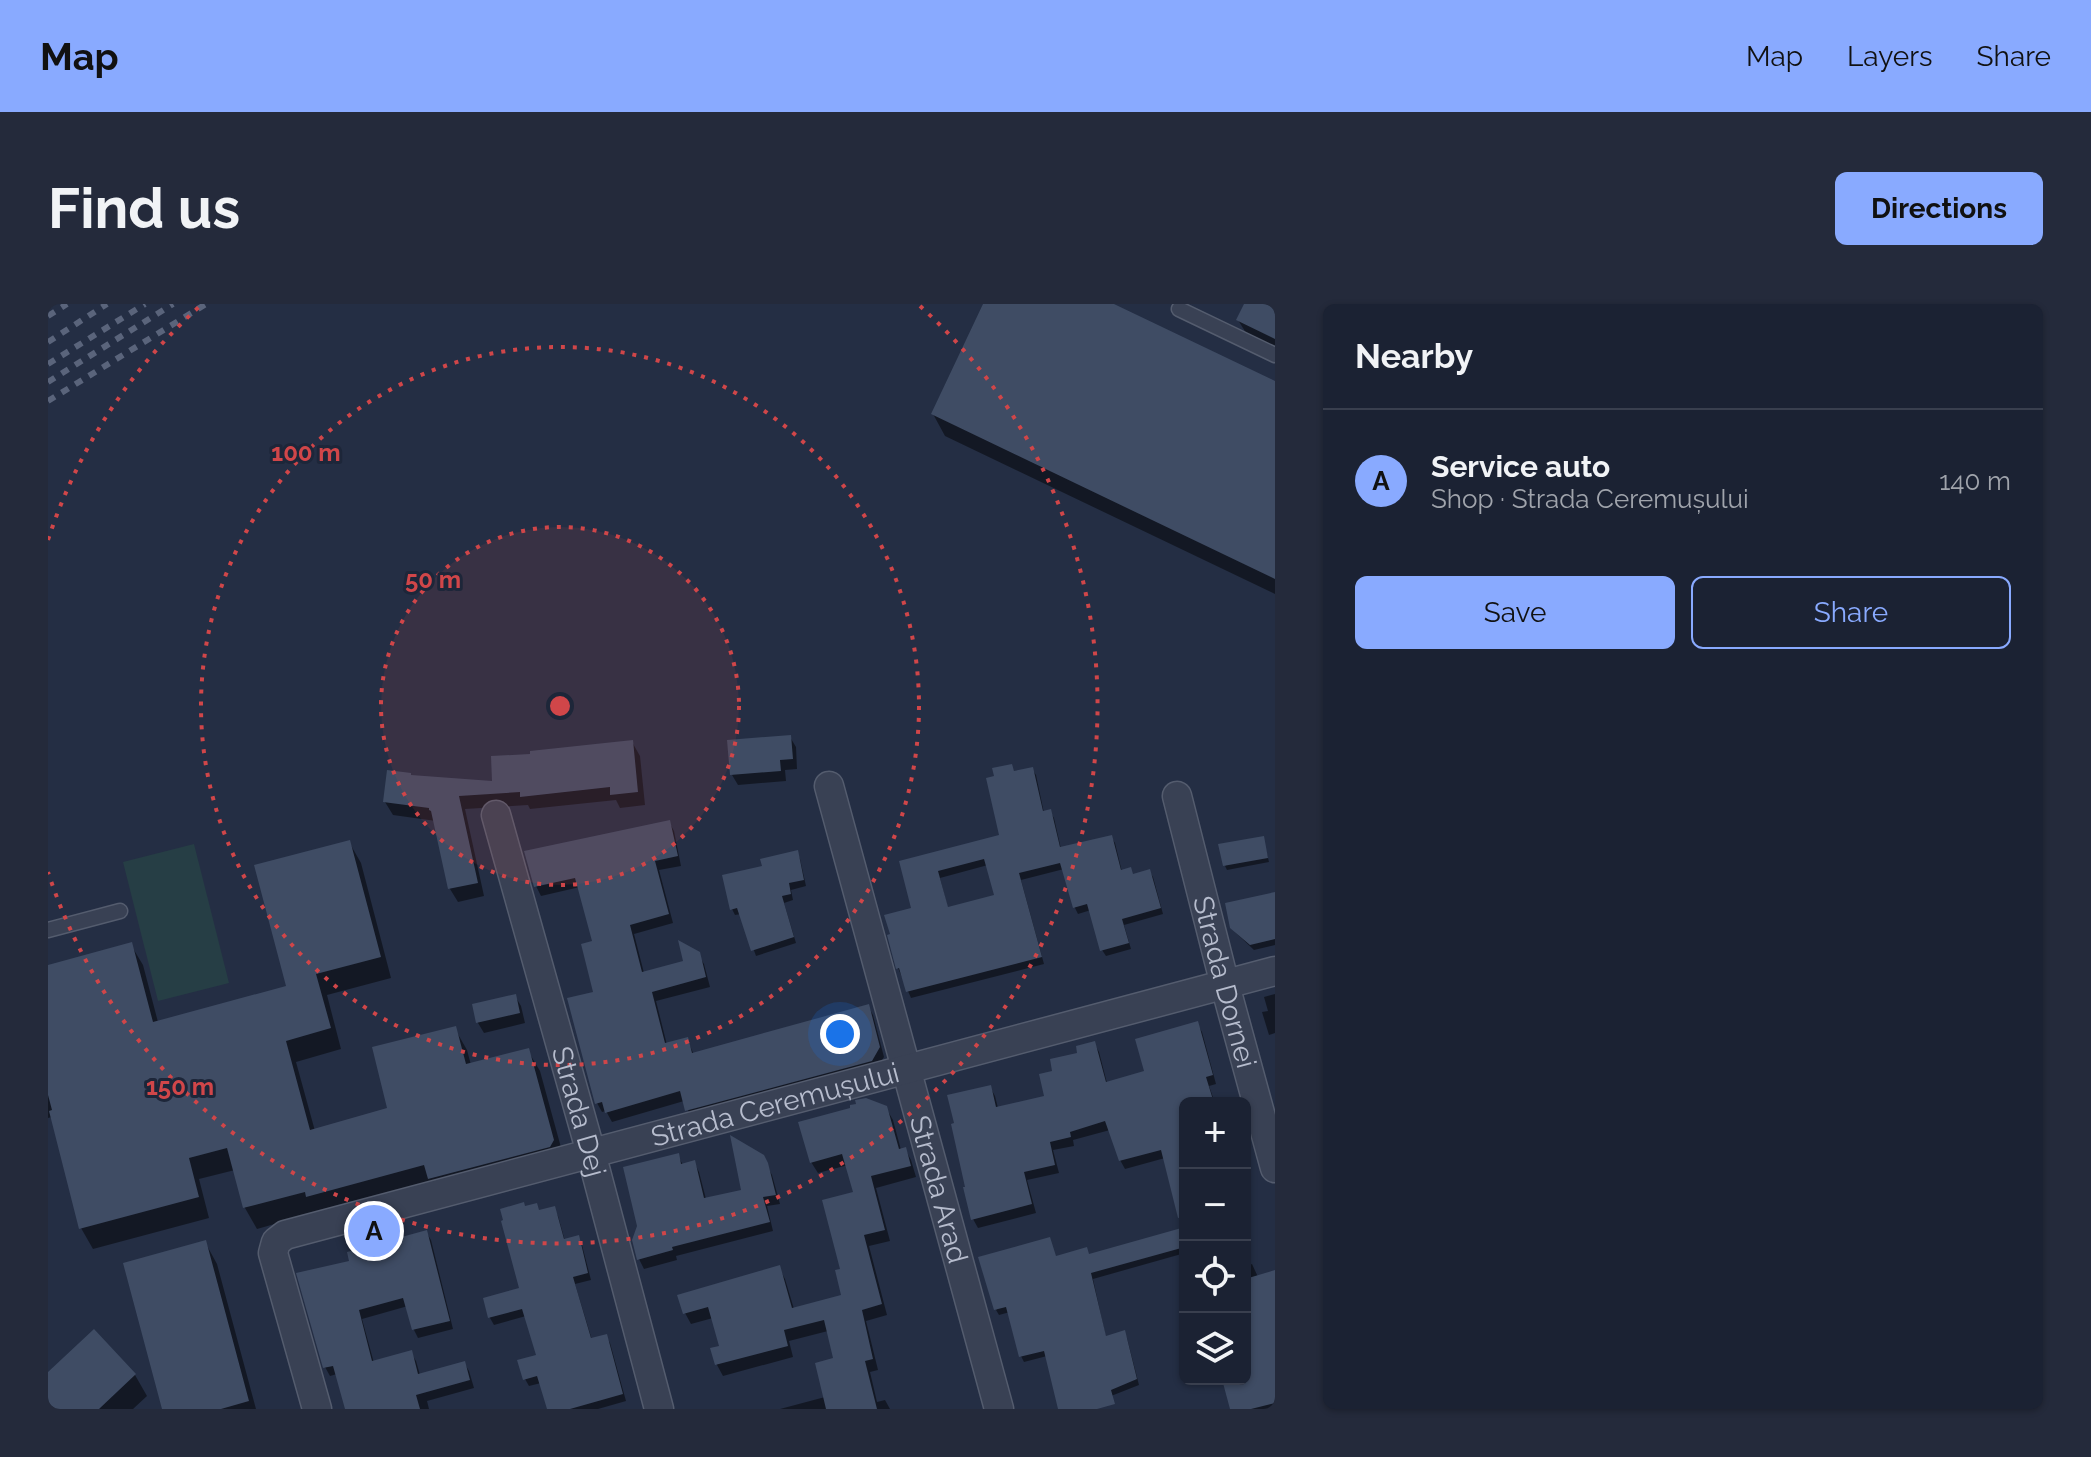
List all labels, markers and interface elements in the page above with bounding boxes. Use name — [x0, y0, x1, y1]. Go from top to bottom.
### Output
text: Map — [40, 34, 119, 79]
text: Map — [1746, 40, 1803, 73]
text: Layers — [1847, 40, 1933, 73]
text: Share — [1977, 40, 2051, 73]
button: Directions — [1835, 172, 2043, 245]
text: Find us — [48, 175, 240, 241]
text: Nearby — [1355, 336, 1473, 376]
text: 100 m — [271, 438, 341, 467]
text: Service auto — [1431, 449, 1610, 484]
text: A — [1372, 466, 1390, 496]
text: 140 m — [1939, 466, 2011, 496]
text: Shop · Strada Ceremușului — [1431, 484, 1749, 514]
text: 50 m — [405, 565, 461, 594]
button: Save — [1355, 576, 1675, 649]
button: Share — [1691, 576, 2011, 649]
centre of rings — [546, 692, 574, 720]
street label: Strada Dornei — [1186, 893, 1263, 1072]
your location — [820, 1014, 860, 1054]
street label: Strada Dej — [545, 1043, 613, 1180]
street label: Strada Ceremușului — [647, 1056, 903, 1154]
text: 150 m — [146, 1072, 214, 1101]
map controls — [1179, 1097, 1251, 1385]
button: + — [1179, 1097, 1251, 1169]
street label: Strada Arad — [903, 1112, 974, 1267]
button: − — [1179, 1169, 1251, 1241]
pin: A — [348, 1201, 400, 1261]
button: locate — [1179, 1241, 1251, 1313]
button: layers — [1179, 1313, 1251, 1385]

